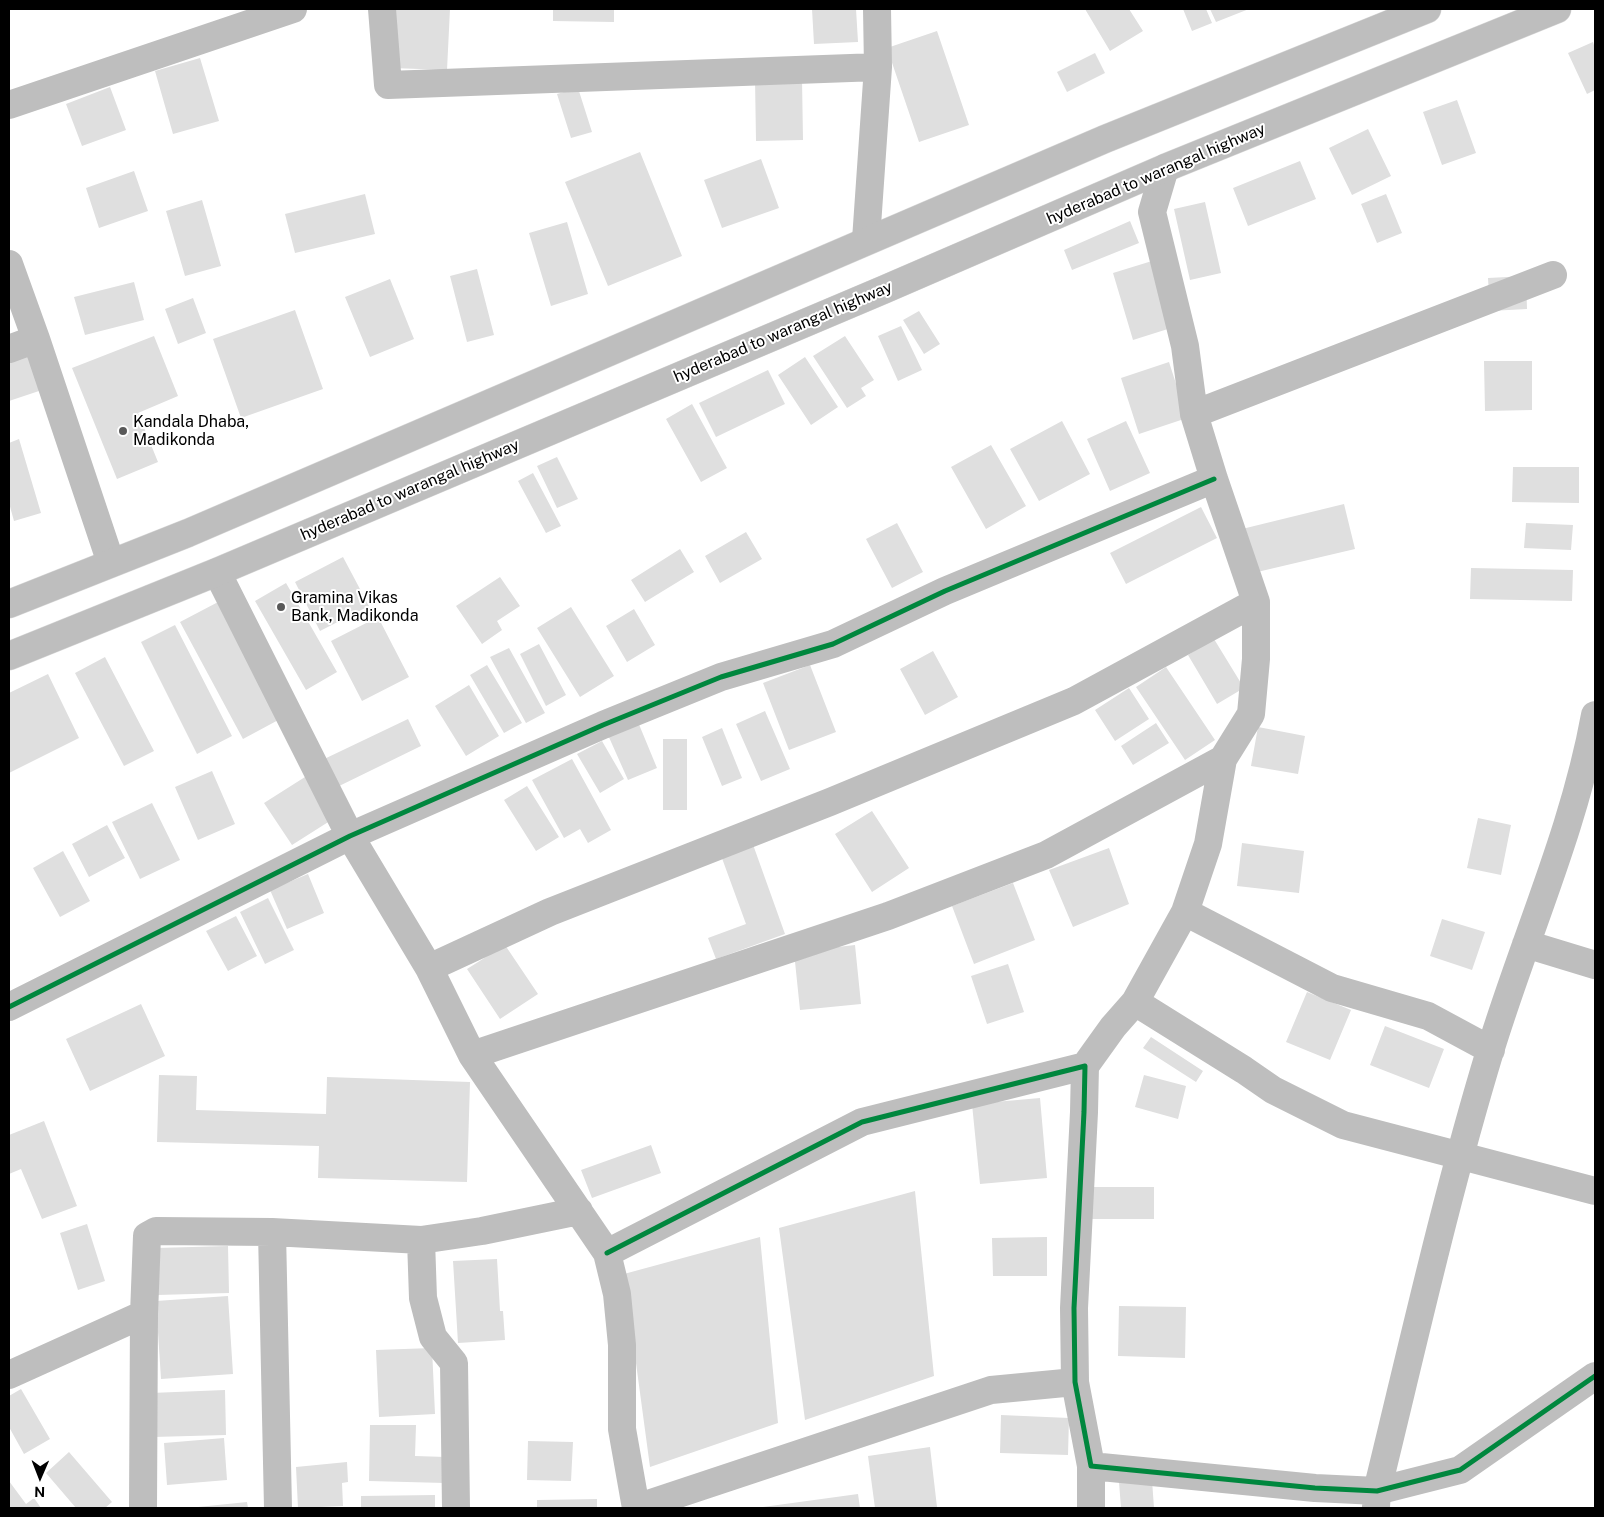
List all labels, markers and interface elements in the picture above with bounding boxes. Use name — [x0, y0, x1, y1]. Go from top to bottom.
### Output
street label: hyderabad to warangal highway — [1044, 119, 1268, 229]
street label: hyderabad to warangal highway — [671, 277, 895, 387]
place label: Kandala Dhaba, Madikonda — [133, 412, 249, 450]
marker: Kandala Dhaba, Madikonda — [117, 425, 129, 437]
street label: hyderabad to warangal highway — [298, 435, 522, 545]
place label: Gramina Vikas Bank, Madikonda — [291, 588, 419, 626]
marker: Gramina Vikas Bank, Madikonda — [275, 601, 287, 613]
north arrow — [15, 1452, 65, 1502]
text: N — [34, 1484, 45, 1500]

